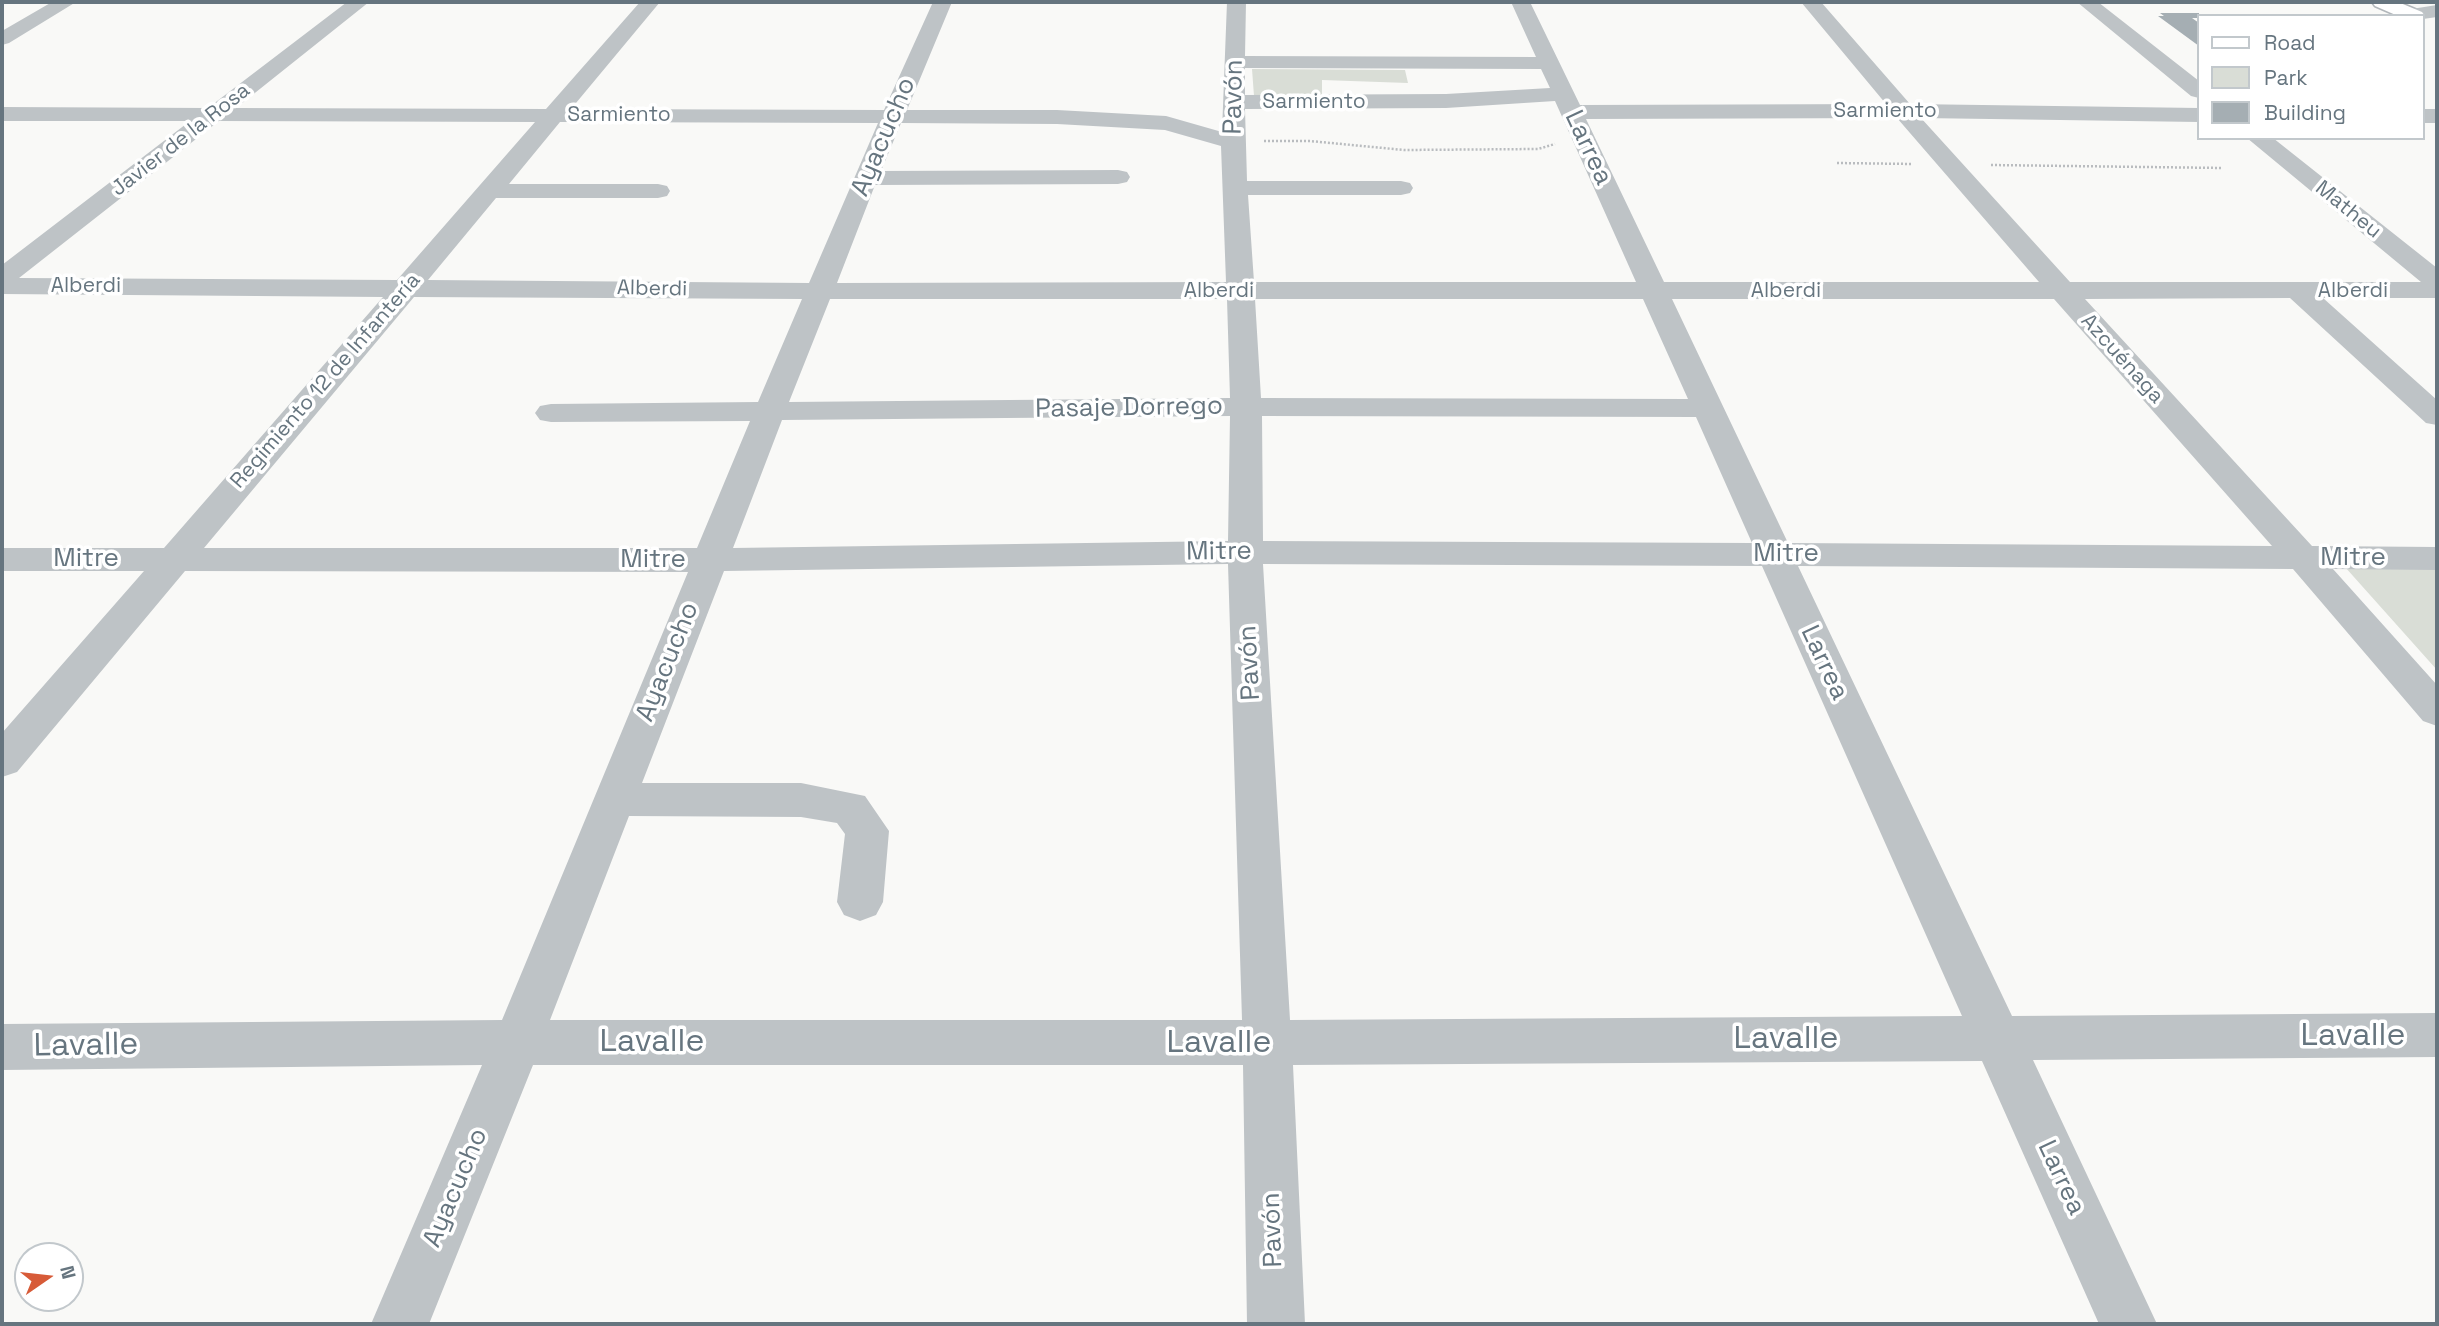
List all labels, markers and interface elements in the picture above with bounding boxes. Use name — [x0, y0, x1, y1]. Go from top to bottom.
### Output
legend — [2198, 14, 2425, 140]
text: Road — [2264, 29, 2316, 56]
street label: Pavón — [1218, 59, 1250, 135]
text: Park — [2264, 64, 2308, 91]
street label: Ayacucho — [845, 73, 923, 201]
street label: Javier de la Rosa — [107, 78, 255, 202]
street label: Sarmiento — [1262, 89, 1366, 115]
street label: Sarmiento — [1833, 98, 1937, 124]
text: Building — [2264, 99, 2346, 126]
street label: Sarmiento — [567, 102, 671, 128]
street label: Larrea — [1557, 106, 1619, 190]
street label: Matheu — [2310, 176, 2386, 244]
street label: Regimiento 12 de Infantería — [226, 268, 426, 494]
street label: Alberdi — [51, 273, 121, 299]
street label: Alberdi — [617, 276, 687, 302]
street label: Alberdi — [1184, 278, 1254, 304]
street label: Alberdi — [1751, 278, 1821, 304]
street label: Alberdi — [2318, 278, 2388, 304]
street label: Azcuénaga — [2075, 309, 2169, 409]
street label: Pasaje Dorrego — [1035, 391, 1223, 425]
street label: Mitre — [1186, 536, 1252, 568]
street label: Mitre — [1753, 538, 1819, 570]
street label: Mitre — [2320, 542, 2386, 574]
street label: Mitre — [53, 543, 119, 575]
street label: Mitre — [620, 544, 686, 576]
street label: Ayacucho — [630, 598, 706, 726]
street label: Larrea — [1793, 621, 1855, 705]
street label: Pavón — [1232, 625, 1268, 701]
street label: Lavalle — [2301, 1017, 2405, 1055]
street label: Lavalle — [1734, 1020, 1838, 1058]
street label: Lavalle — [600, 1023, 704, 1061]
street label: Lavalle — [1167, 1024, 1271, 1062]
street label: Lavalle — [33, 1026, 139, 1066]
street label: Ayacucho — [417, 1124, 495, 1252]
street label: Larrea — [2030, 1136, 2092, 1220]
street label: Pavón — [1256, 1192, 1290, 1268]
north arrow — [14, 1242, 84, 1312]
text: N — [54, 1263, 82, 1281]

